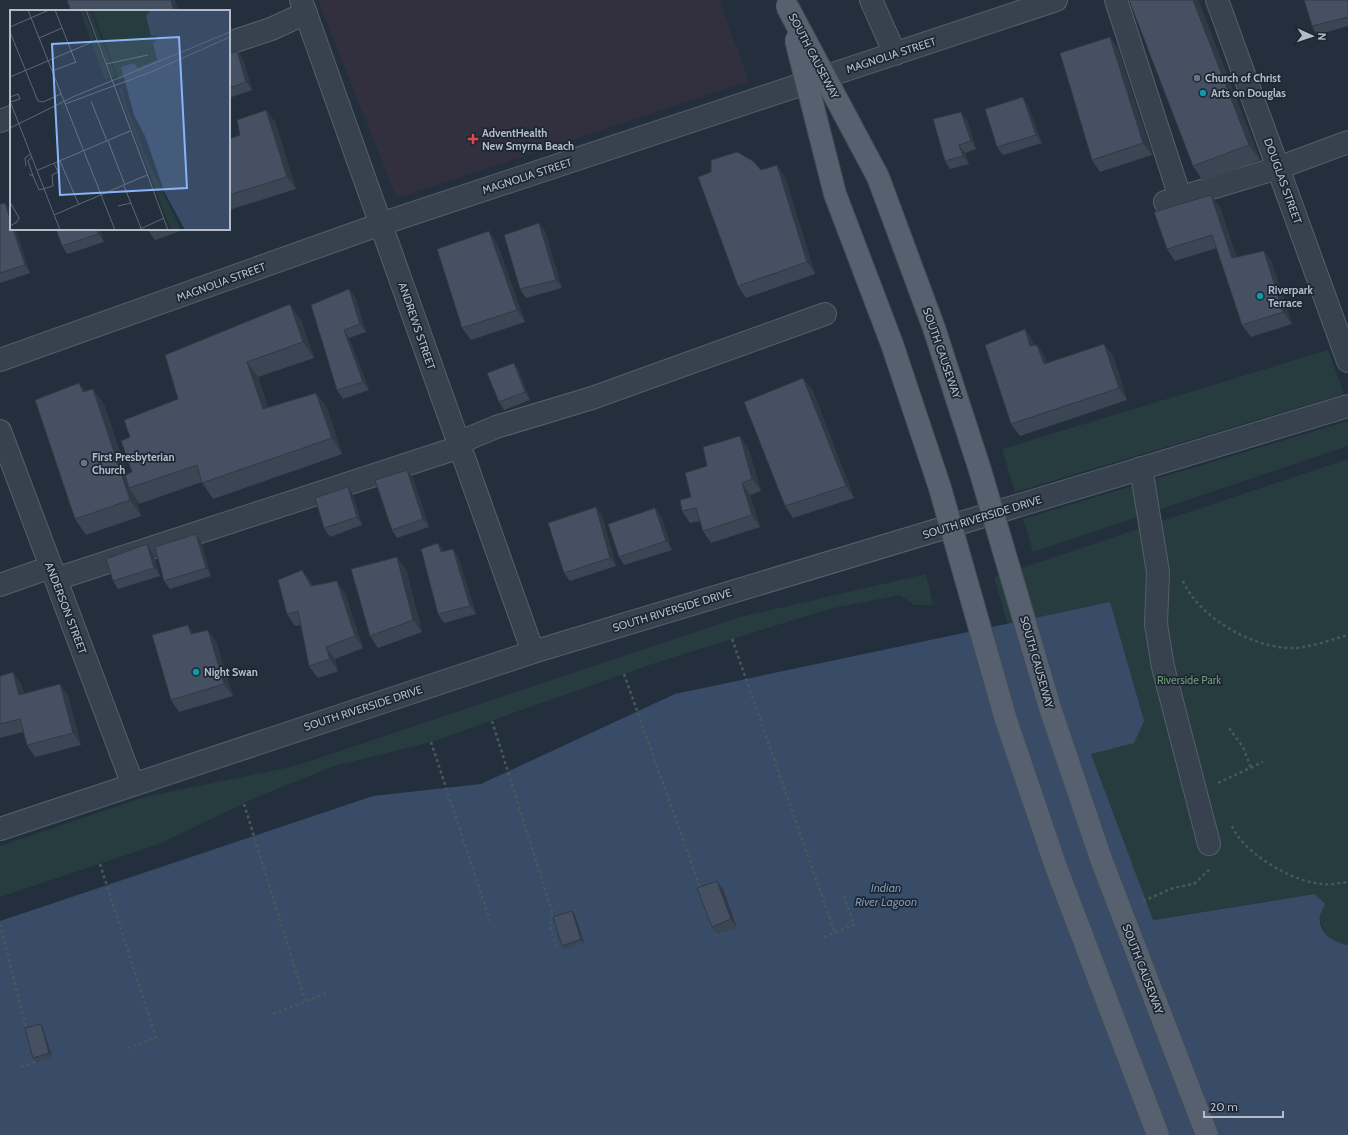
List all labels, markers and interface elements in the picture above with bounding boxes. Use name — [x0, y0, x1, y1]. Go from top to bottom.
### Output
inset map — [10, 10, 230, 230]
street label: SOUTH CAUSEWAY — [785, 11, 843, 102]
north arrow — [1292, 16, 1332, 56]
text: N — [1315, 32, 1329, 41]
street label: MAGNOLIA STREET — [844, 34, 938, 76]
place label: Church of Christ — [1205, 71, 1281, 85]
marker: Church of Christ — [1192, 73, 1202, 83]
place label: Arts on Douglas — [1211, 86, 1286, 100]
marker: Arts on Douglas — [1198, 88, 1208, 98]
place label: AdventHealth New Smyrna Beach — [482, 126, 574, 153]
marker: AdventHealth New Smyrna Beach — [467, 133, 479, 145]
street label: DOUGLAS STREET — [1261, 136, 1305, 226]
street label: MAGNOLIA STREET — [480, 155, 574, 197]
street label: MAGNOLIA STREET — [175, 259, 268, 305]
street label: ANDREWS STREET — [395, 280, 439, 372]
place label: Riverpark Terrace — [1268, 283, 1314, 310]
marker: Riverpark Terrace — [1255, 291, 1265, 301]
street label: SOUTH CAUSEWAY — [920, 306, 964, 401]
place label: First Presbyterian Church — [92, 450, 175, 477]
marker: First Presbyterian Church — [79, 458, 89, 468]
street label: SOUTH RIVERSIDE DRIVE — [921, 492, 1043, 542]
street label: ANDERSON STREET — [42, 560, 90, 656]
street label: SOUTH RIVERSIDE DRIVE — [611, 585, 733, 635]
street label: SOUTH CAUSEWAY — [1017, 614, 1057, 710]
place label: Night Swan — [204, 665, 258, 679]
marker: Night Swan — [191, 667, 201, 677]
park label: Riverside Park — [1157, 673, 1221, 687]
street label: SOUTH RIVERSIDE DRIVE — [302, 682, 424, 734]
water label: Indian River Lagoon — [855, 880, 917, 909]
street label: SOUTH CAUSEWAY — [1119, 922, 1167, 1017]
scale bar — [1204, 1093, 1283, 1119]
text: 20 m — [1210, 1099, 1238, 1114]

